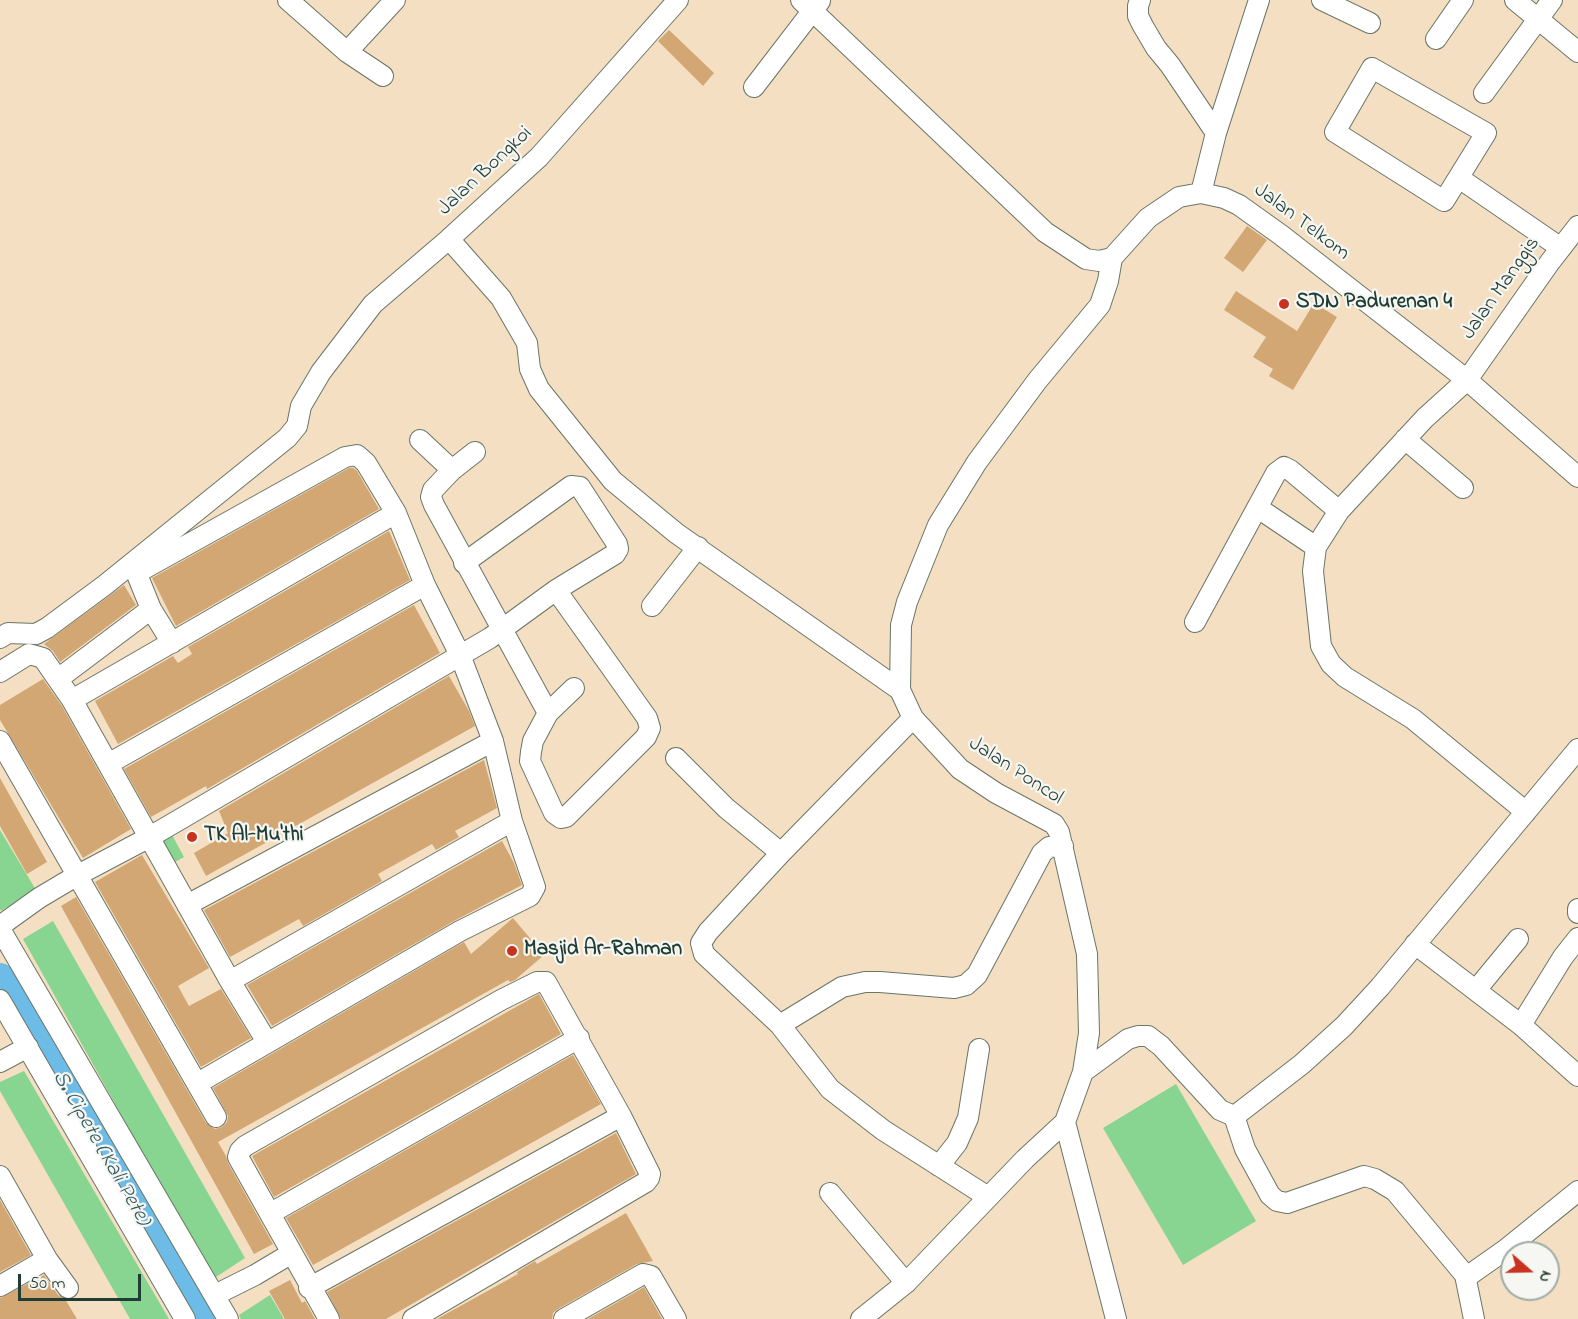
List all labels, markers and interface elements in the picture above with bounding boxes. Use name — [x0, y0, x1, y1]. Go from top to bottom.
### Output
street label: Jalan Bongkoi — [434, 122, 538, 222]
street label: Jalan Telkom — [1248, 179, 1354, 267]
street label: Jalan Manggis — [1457, 233, 1547, 345]
place label: SDN Padurenan 4 — [1296, 291, 1452, 317]
marker: SDN Padurenan 4 — [1277, 297, 1291, 311]
street label: Jalan Poncol — [963, 732, 1067, 812]
place label: TK Al-Mu'thi — [204, 824, 303, 850]
marker: TK Al-Mu'thi — [185, 830, 199, 844]
place label: Masjid Ar-Rahman — [524, 938, 682, 964]
marker: Masjid Ar-Rahman — [505, 944, 519, 958]
water label: S. Cipete (Kali Pete) — [45, 1067, 155, 1231]
north arrow — [1500, 1241, 1560, 1301]
scale bar — [21, 1262, 144, 1300]
text: N — [1532, 1267, 1558, 1286]
text: 50 m — [29, 1271, 66, 1297]

